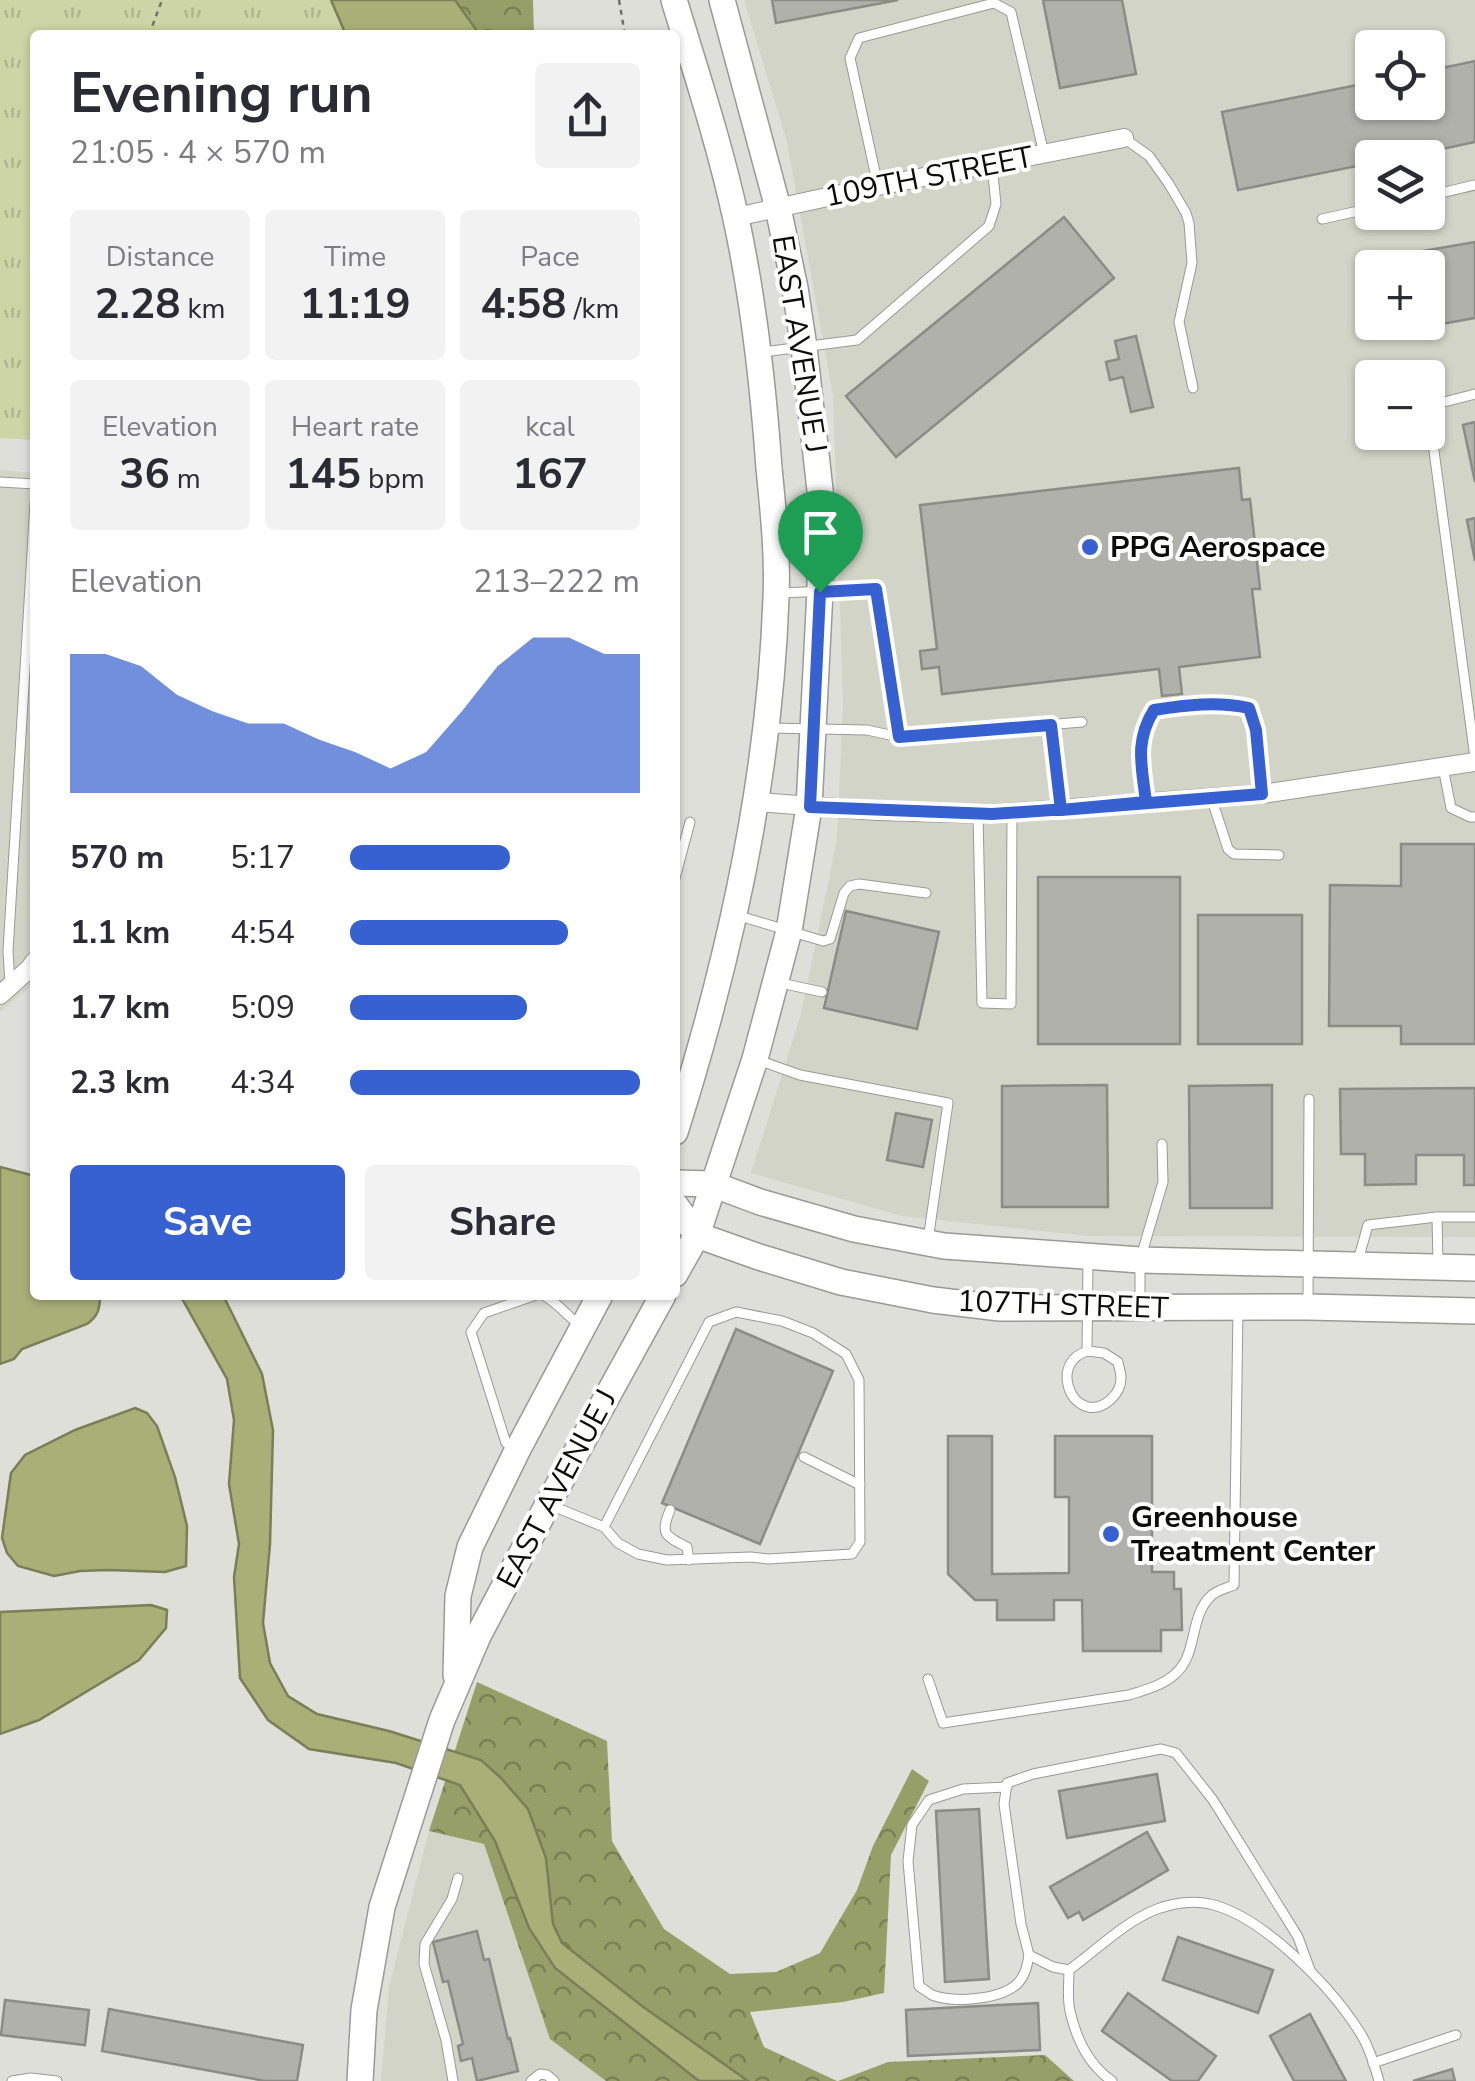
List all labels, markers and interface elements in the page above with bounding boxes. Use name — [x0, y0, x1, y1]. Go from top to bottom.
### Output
map controls — [1355, 30, 1445, 450]
button: locate — [1355, 30, 1445, 120]
text: Evening run — [70, 56, 373, 131]
button: share — [535, 63, 640, 168]
text: 21:05 · 4 × 570 m — [70, 131, 326, 174]
street label: 109TH STREET — [821, 137, 1037, 217]
button: layers — [1355, 140, 1445, 230]
street label: EAST AVENUE J — [762, 232, 836, 456]
text: Distance — [106, 238, 214, 276]
text: Time — [324, 238, 386, 276]
text: Pace — [520, 238, 580, 276]
button: + — [1355, 250, 1445, 340]
text: 2.28 — [94, 276, 180, 333]
text: 11:19 — [299, 276, 411, 333]
text: 4:58 — [480, 276, 567, 333]
text: km — [180, 290, 226, 328]
text: /km — [567, 290, 620, 328]
button: − — [1355, 360, 1445, 450]
text: Elevation — [102, 408, 218, 446]
text: Heart rate — [291, 408, 419, 446]
text: kcal — [525, 408, 575, 446]
text: 36 — [119, 446, 170, 503]
text: 145 — [285, 446, 361, 503]
text: 167 — [512, 446, 588, 503]
text: m — [170, 460, 201, 498]
text: bpm — [361, 460, 425, 498]
pin — [778, 490, 863, 593]
icon: arrive — [793, 505, 848, 560]
place label: PPG Aerospace — [1110, 527, 1326, 568]
marker: PPG Aerospace — [1079, 536, 1101, 558]
text: Elevation — [70, 560, 203, 603]
text: 213–222 m — [473, 560, 640, 603]
text: 570 m — [70, 836, 164, 879]
text: 5:17 — [230, 836, 295, 879]
text: 1.1 km — [70, 911, 170, 954]
text: 4:54 — [230, 911, 295, 954]
text: 1.7 km — [70, 986, 170, 1029]
text: 5:09 — [230, 986, 295, 1029]
text: 2.3 km — [70, 1061, 170, 1104]
text: 4:34 — [230, 1061, 295, 1104]
button: Save — [70, 1165, 345, 1280]
button: Share — [365, 1165, 640, 1280]
street label: 107TH STREET — [957, 1281, 1169, 1329]
street label: EAST AVENUE J — [487, 1382, 627, 1596]
place label: Greenhouse Treatment Center — [1131, 1497, 1375, 1572]
marker: Greenhouse Treatment Center — [1100, 1523, 1122, 1545]

